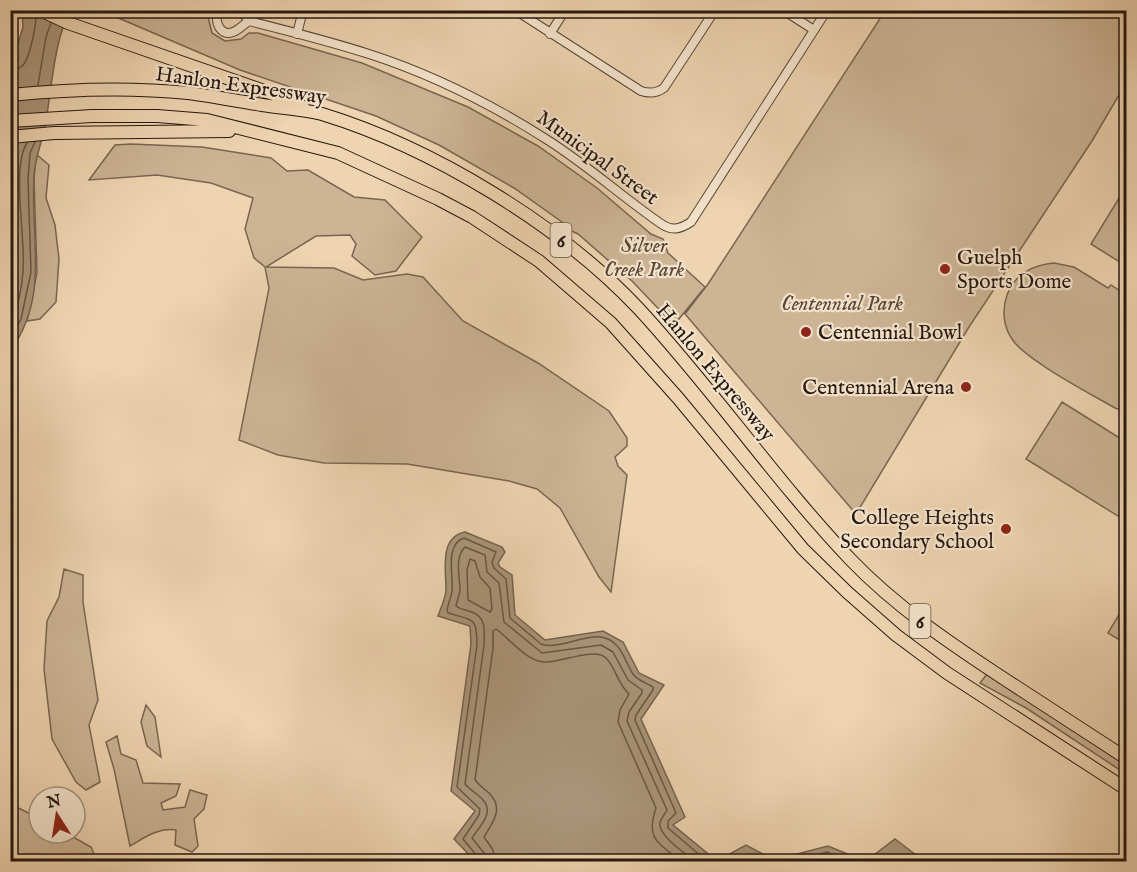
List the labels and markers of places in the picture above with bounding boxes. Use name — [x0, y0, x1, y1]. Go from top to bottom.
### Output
place label: Guelph Sports Dome — [957, 245, 1072, 296]
marker: Guelph Sports Dome — [938, 262, 952, 276]
place label: Centennial Bowl — [818, 320, 963, 347]
marker: Centennial Bowl — [799, 325, 813, 339]
place label: Centennial Arena — [802, 375, 955, 402]
marker: Centennial Arena — [959, 380, 973, 394]
place label: College Heights Secondary School — [840, 505, 994, 556]
marker: College Heights Secondary School — [999, 522, 1013, 536]

